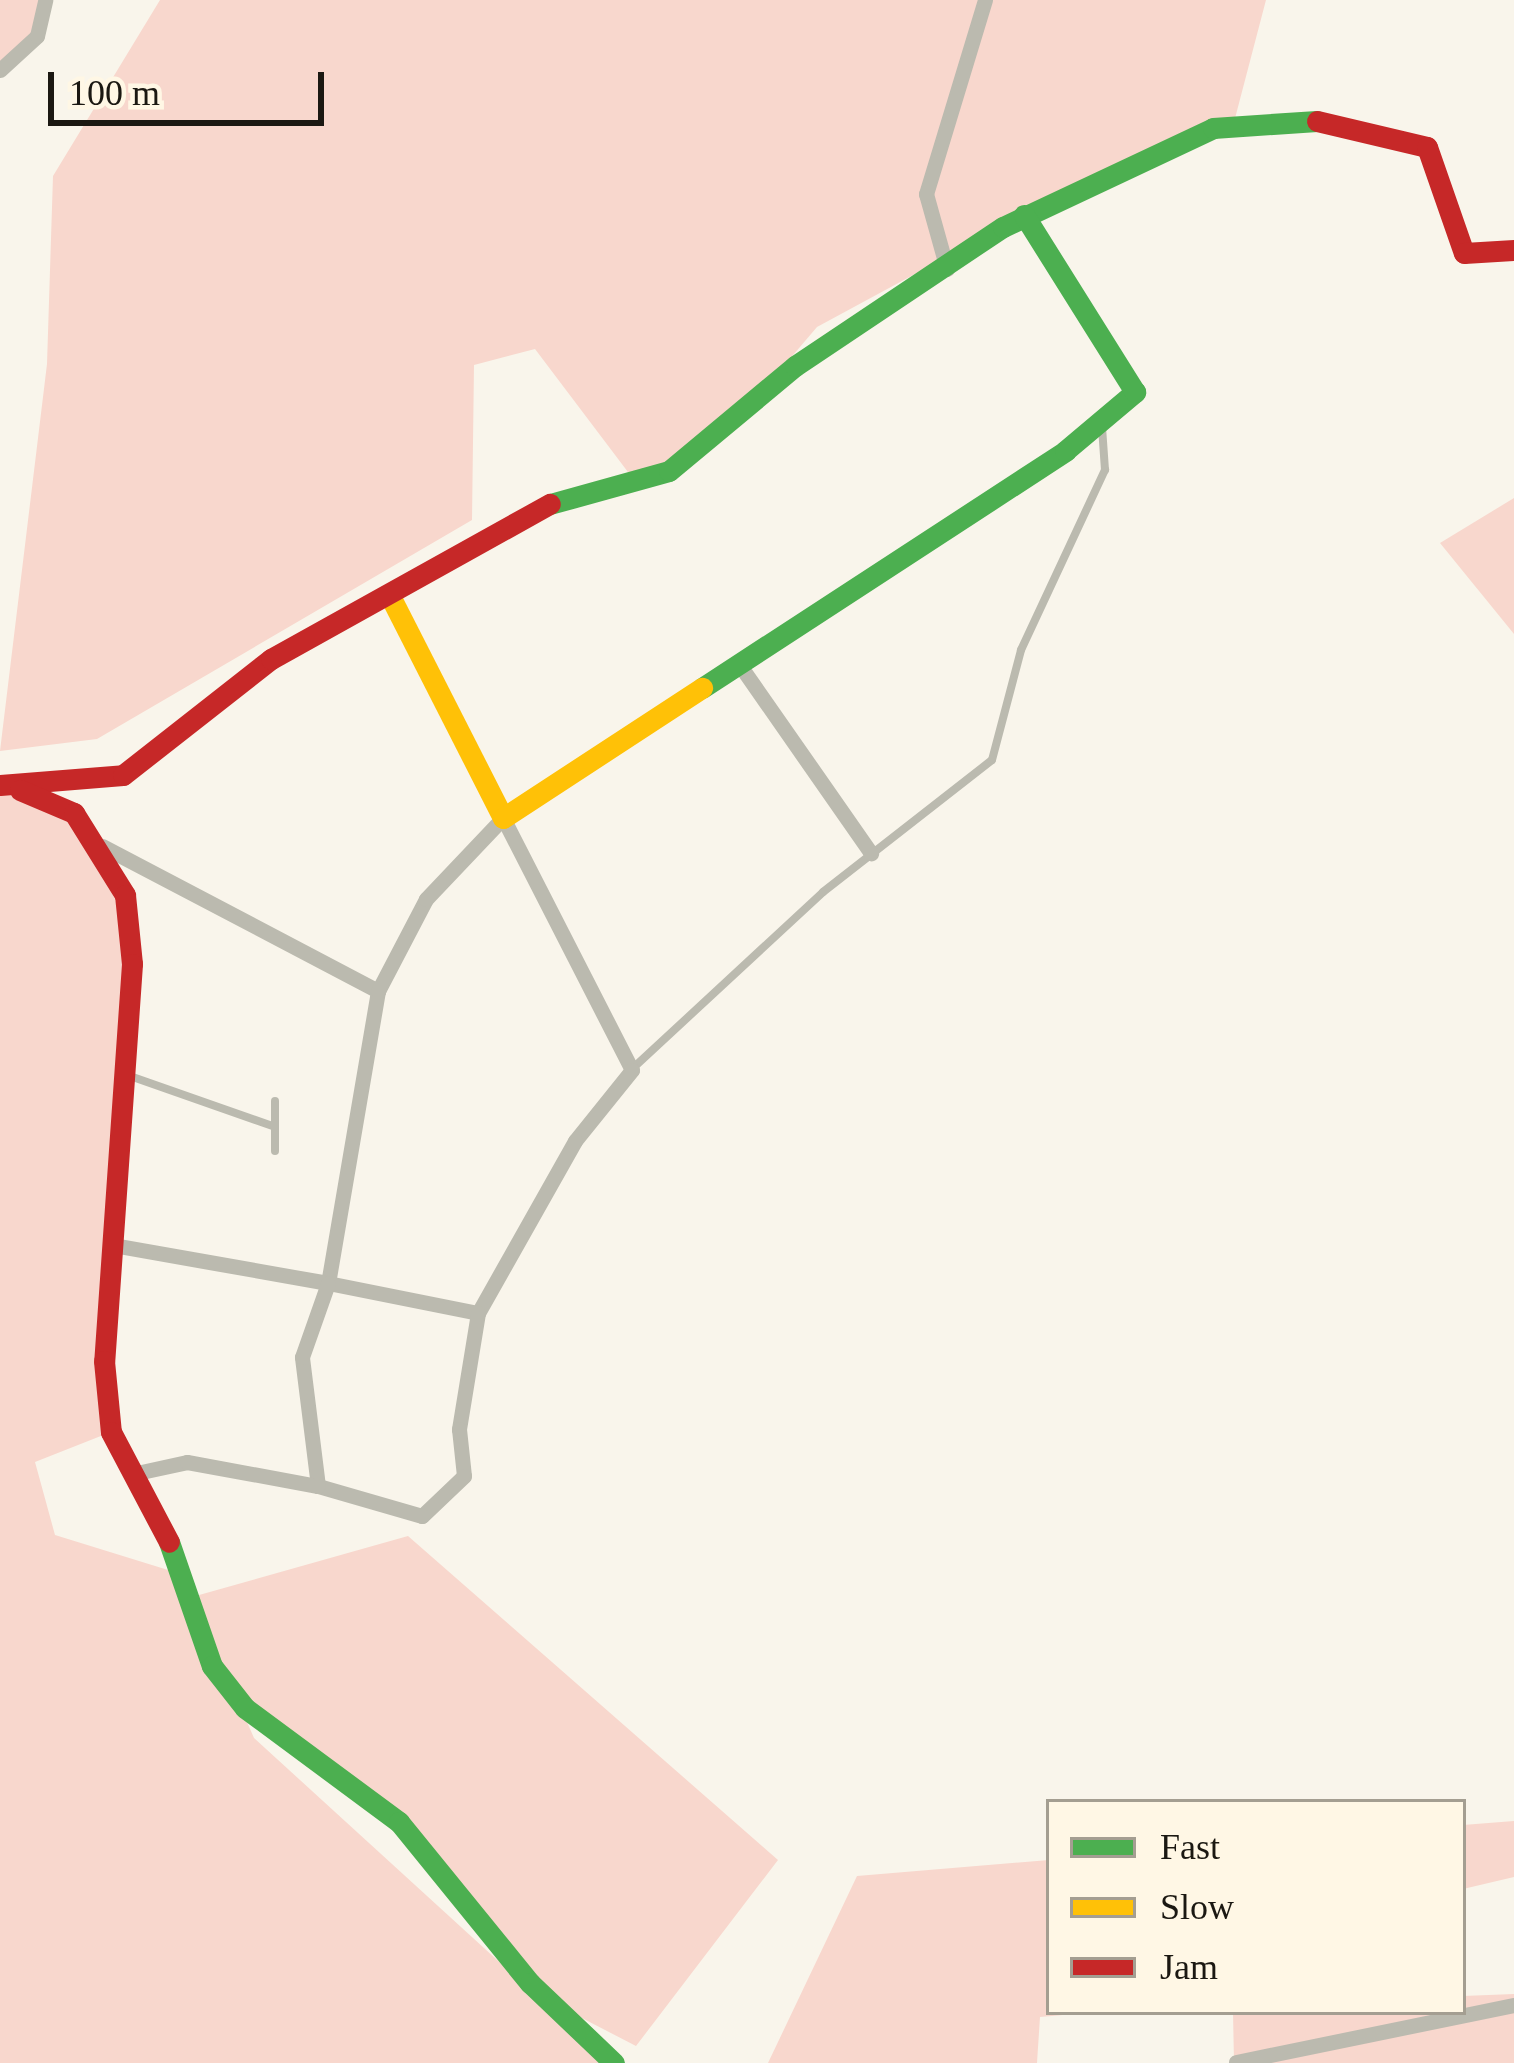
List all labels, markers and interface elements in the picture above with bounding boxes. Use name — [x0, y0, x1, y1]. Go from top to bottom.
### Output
scale bar — [54, 48, 330, 122]
text: 100 m — [69, 73, 160, 113]
legend — [1046, 1799, 1466, 2015]
text: Fast — [1160, 1827, 1220, 1867]
text: Slow — [1160, 1887, 1234, 1927]
text: Jam — [1160, 1947, 1218, 1987]

